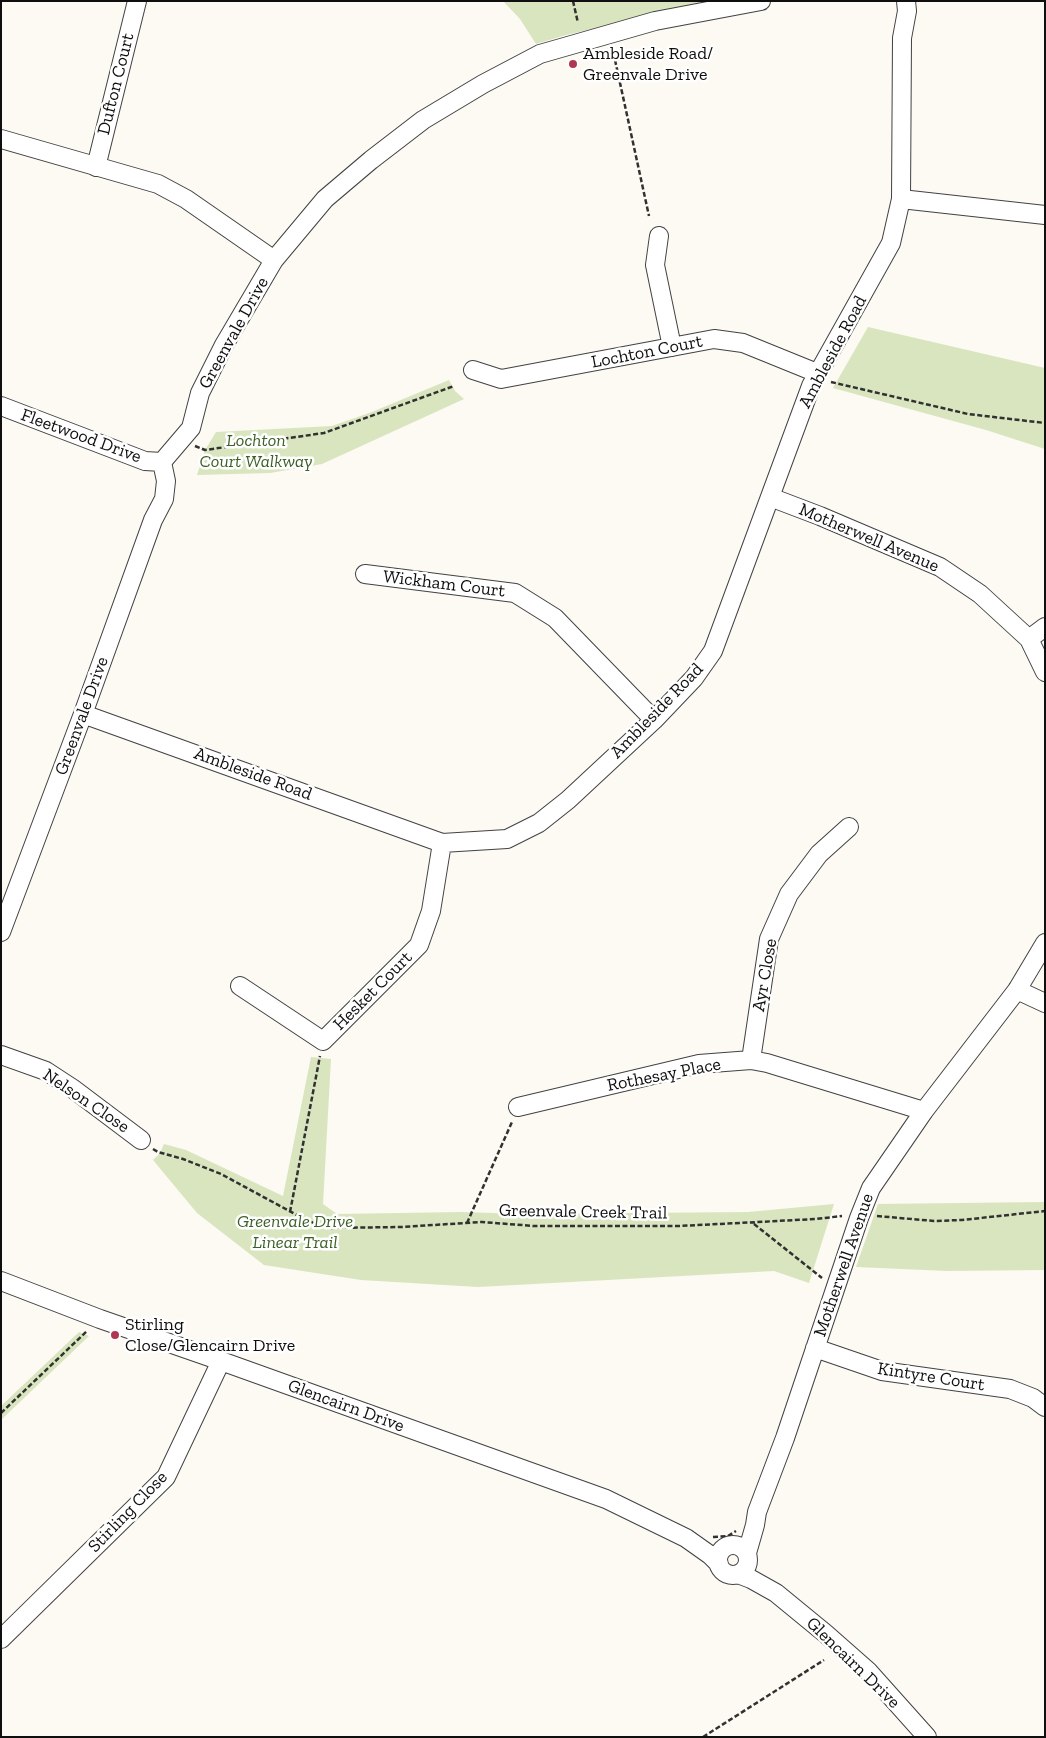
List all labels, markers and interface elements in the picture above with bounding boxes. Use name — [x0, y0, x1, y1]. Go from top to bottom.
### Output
street label: Dufton Court — [93, 31, 139, 137]
place label: Ambleside Road/ Greenvale Drive — [583, 43, 713, 86]
marker: Ambleside Road/ Greenvale Drive — [567, 58, 579, 70]
street label: Greenvale Drive — [194, 273, 274, 393]
street label: Ambleside Road — [794, 292, 872, 412]
street label: Lochton Court — [590, 331, 704, 373]
street label: Fleetwood Drive — [18, 404, 144, 468]
park label: Lochton Court Walkway — [199, 430, 313, 472]
street label: Motherwell Avenue — [796, 499, 942, 577]
street label: Wickham Court — [382, 566, 506, 602]
street label: Greenvale Drive — [51, 654, 113, 778]
street label: Ambleside Road — [606, 659, 708, 763]
street label: Ambleside Road — [191, 743, 315, 805]
street label: Ayr Close — [748, 937, 782, 1013]
street label: Hesket Court — [329, 947, 417, 1035]
street label: Rothesay Place — [605, 1053, 723, 1097]
street label: Nelson Close — [39, 1064, 133, 1138]
street label: Motherwell Avenue — [809, 1190, 879, 1340]
street label: Greenvale Creek Trail — [499, 1200, 667, 1224]
park label: Greenvale Drive Linear Trail — [237, 1211, 353, 1254]
place label: Stirling Close/Glencairn Drive — [125, 1314, 295, 1356]
marker: Stirling Close/Glencairn Drive — [109, 1329, 121, 1341]
street label: Kintyre Court — [876, 1358, 986, 1396]
street label: Glencairn Drive — [285, 1375, 407, 1437]
street label: Stirling Close — [84, 1467, 172, 1557]
street label: Glencairn Drive — [801, 1613, 905, 1713]

